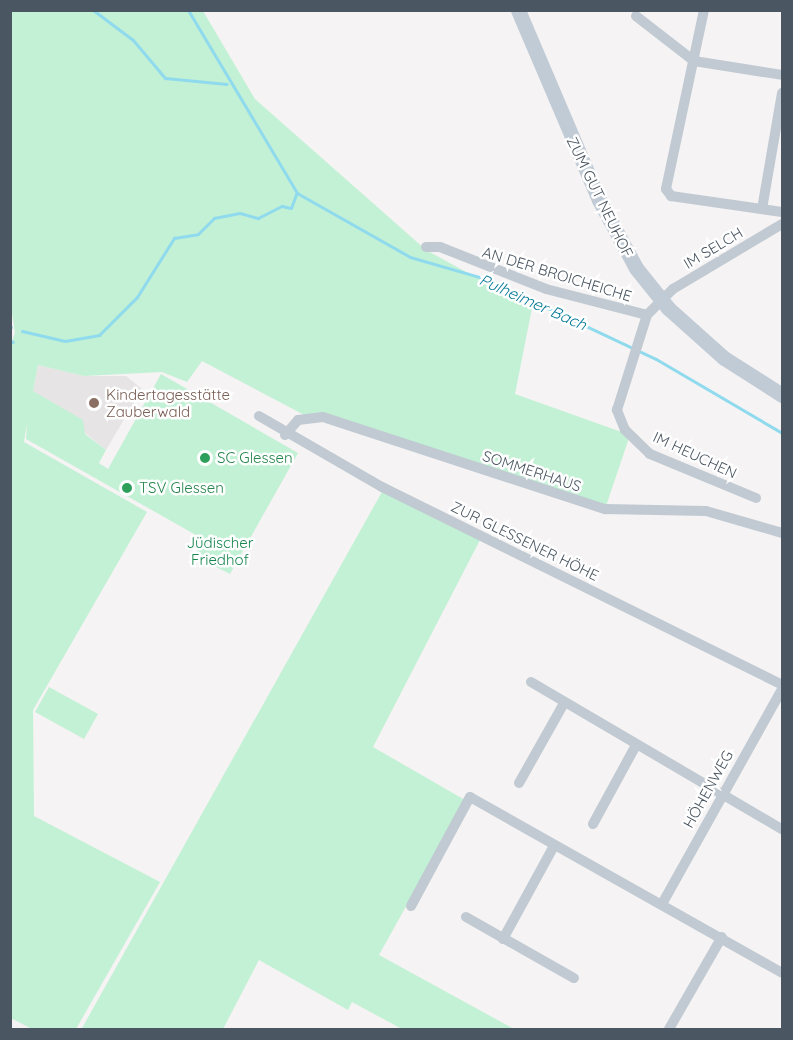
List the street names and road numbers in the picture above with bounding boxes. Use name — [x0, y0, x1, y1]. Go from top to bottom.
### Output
street label: ZUM GUT NEUHOF — [563, 134, 637, 260]
street label: IM SELCH — [680, 223, 746, 273]
street label: AN DER BROICHEICHE — [480, 243, 634, 305]
street label: IM HEUCHEN — [650, 428, 740, 482]
street label: SOMMERHAUS — [480, 447, 584, 495]
street label: ZUR GLESSENER HÖHE — [448, 497, 602, 585]
street label: HÖHENWEG — [679, 747, 737, 831]

